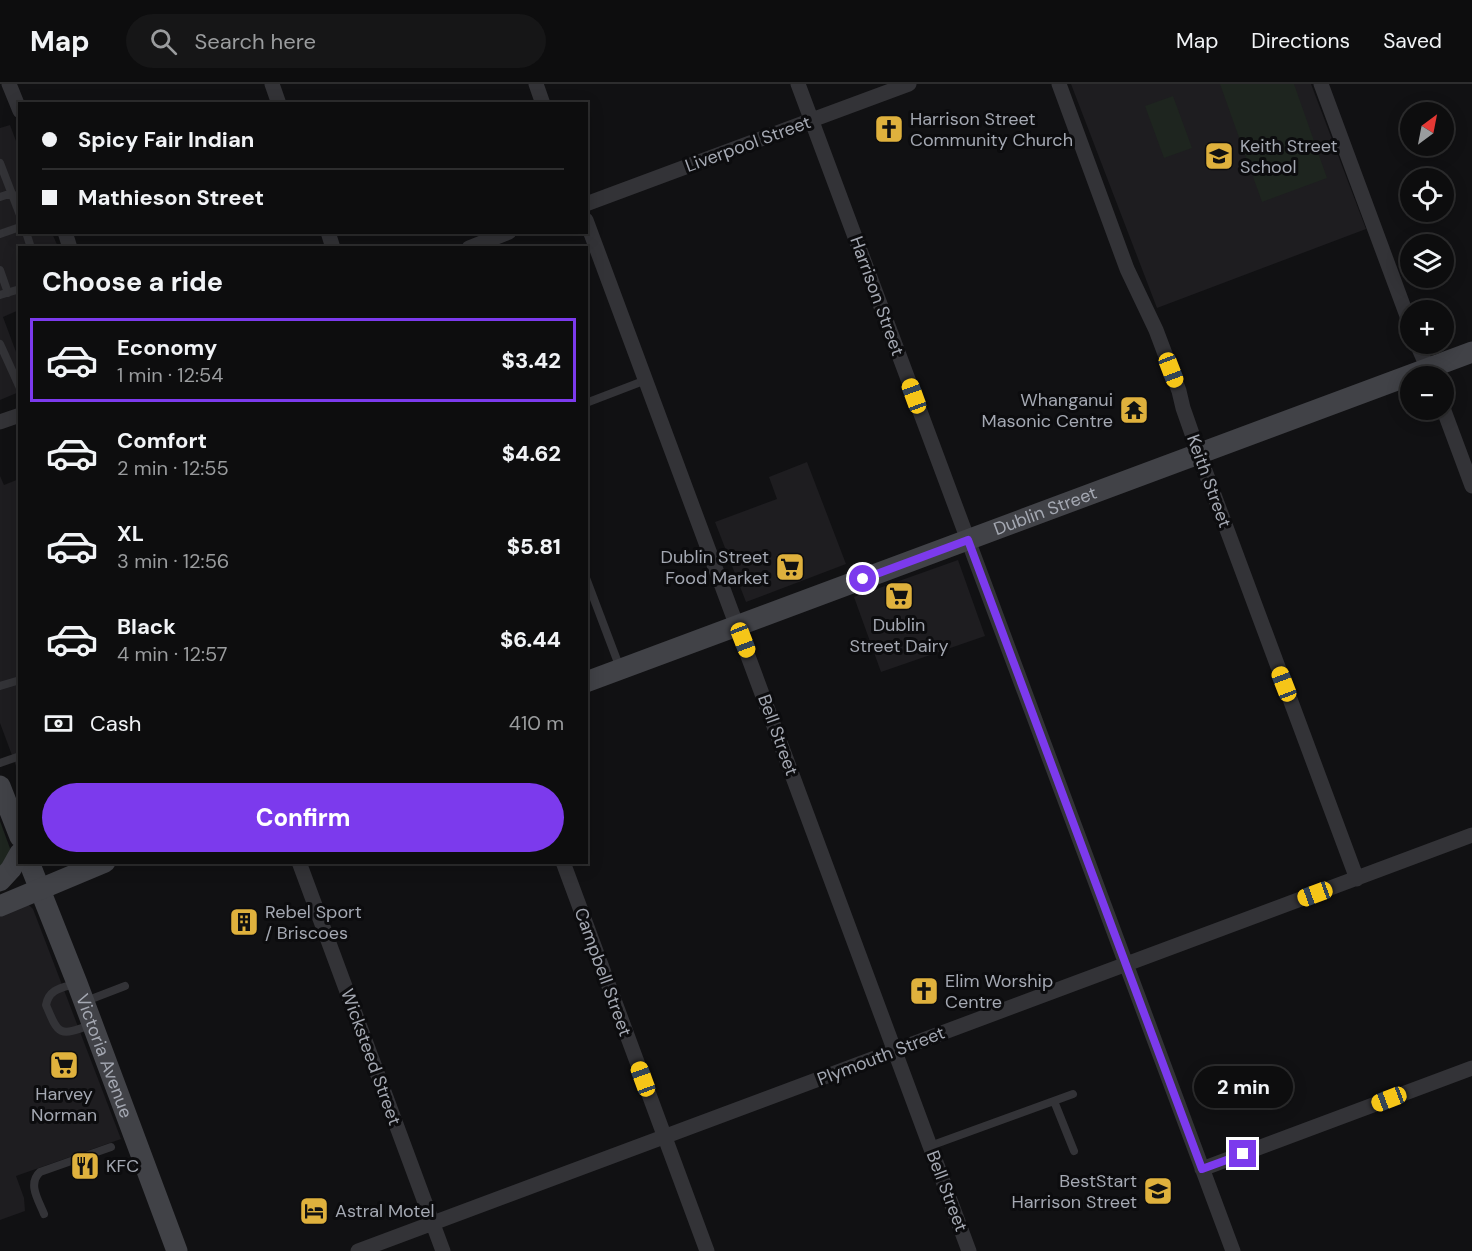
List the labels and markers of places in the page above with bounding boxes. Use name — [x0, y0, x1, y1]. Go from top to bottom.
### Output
place label: Harrison Street Community Church — [910, 107, 1073, 152]
church icon: Harrison Street Community Church — [873, 113, 905, 145]
place label: Keith Street School — [1240, 134, 1338, 179]
school or university icon: Keith Street School — [1203, 140, 1235, 172]
place label: Whanganui Masonic Centre — [982, 388, 1113, 433]
temple icon: Whanganui Masonic Centre — [1118, 394, 1150, 426]
place label: Dublin Street Food Market — [661, 545, 769, 590]
supermarket icon: Dublin Street Food Market — [774, 551, 806, 583]
supermarket icon: Dublin Street Dairy — [883, 580, 915, 612]
place label: Dublin Street Dairy — [850, 613, 948, 658]
place label: Rebel Sport / Briscoes — [265, 900, 362, 945]
building icon: Rebel Sport / Briscoes — [228, 906, 260, 938]
place label: Elim Worship Centre — [945, 969, 1053, 1014]
church icon: Elim Worship Centre — [908, 975, 940, 1007]
supermarket icon: Harvey Norman — [48, 1049, 80, 1081]
place label: Harvey Norman — [31, 1082, 97, 1127]
restaurant icon: KFC — [69, 1150, 101, 1182]
place label: KFC — [106, 1154, 139, 1178]
place label: BestStart Harrison Street — [1011, 1169, 1137, 1214]
school or university icon: BestStart Harrison Street — [1142, 1175, 1174, 1207]
hotel icon: Astral Motel — [298, 1195, 330, 1227]
place label: Astral Motel — [335, 1199, 434, 1223]

